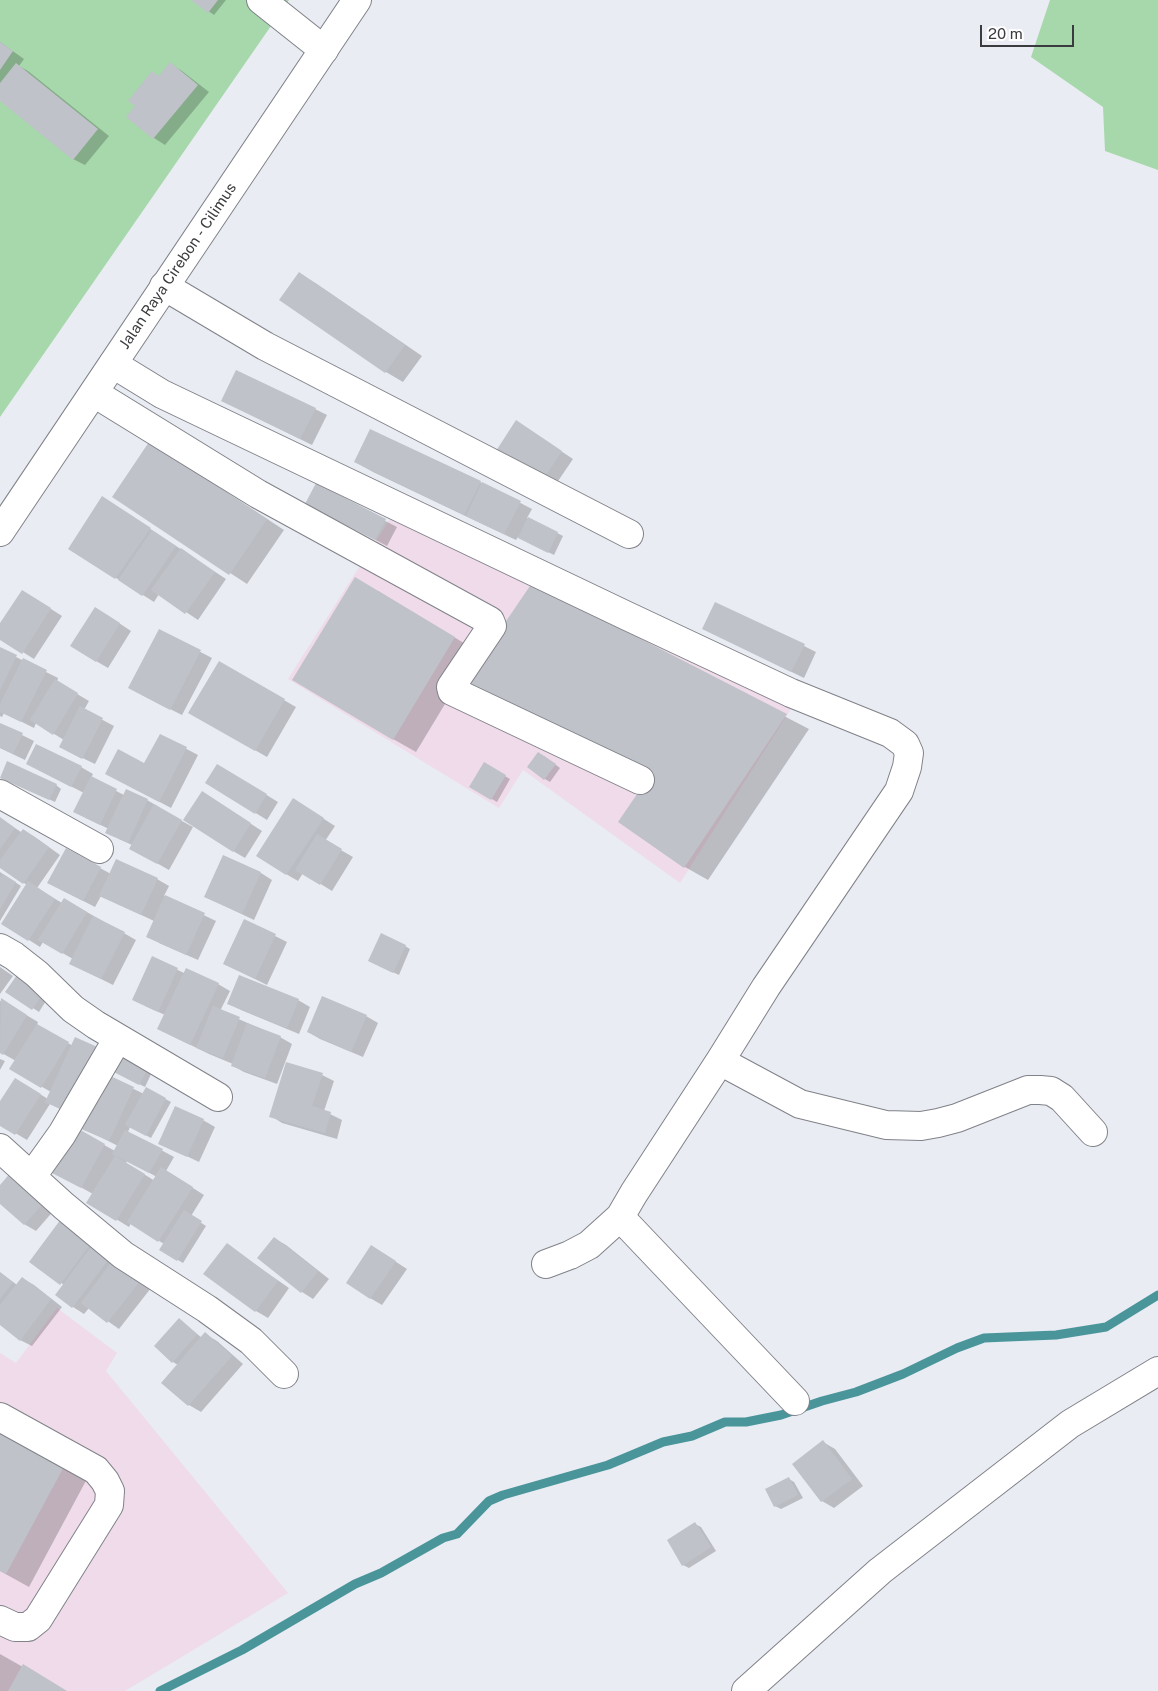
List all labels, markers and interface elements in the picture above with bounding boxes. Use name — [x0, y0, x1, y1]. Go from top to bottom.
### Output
scale bar — [983, 15, 1077, 47]
text: 20 m — [988, 25, 1023, 42]
street label: Jalan Raya Cirebon - Cilimus — [116, 180, 240, 352]

